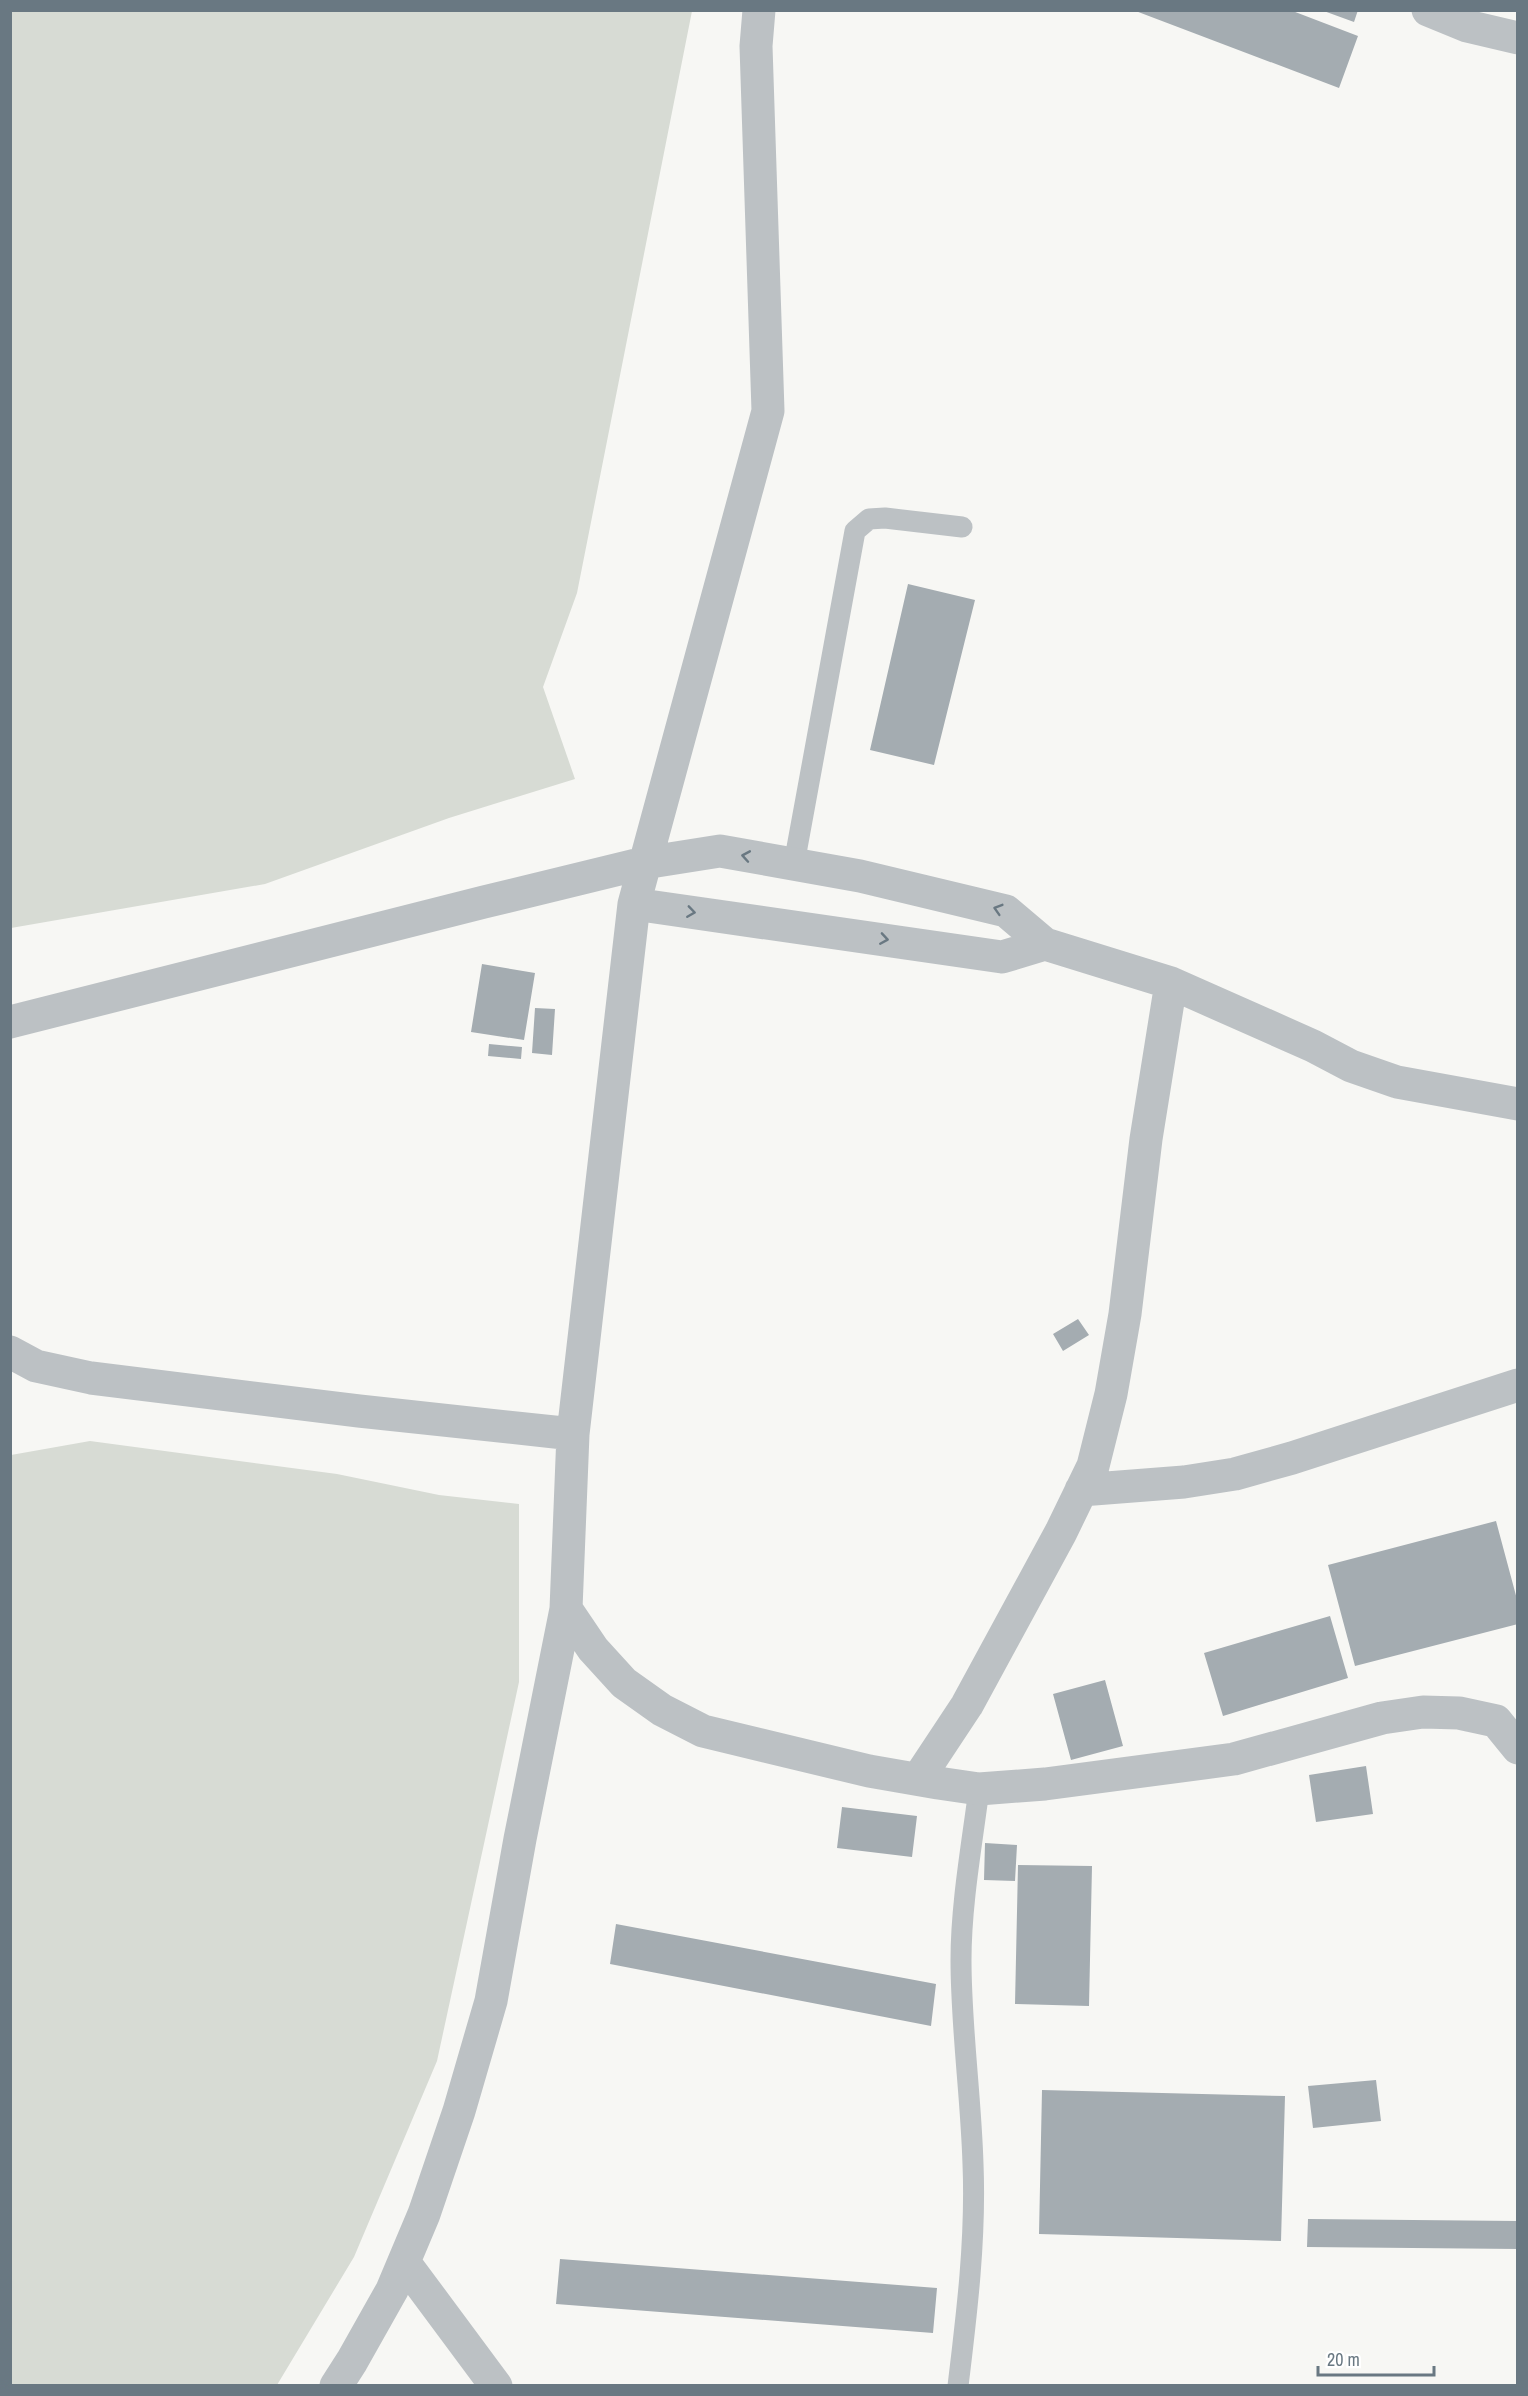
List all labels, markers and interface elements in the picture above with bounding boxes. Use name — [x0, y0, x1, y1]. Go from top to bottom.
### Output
one-way arrow — [742, 850, 752, 863]
one-way arrow — [993, 904, 1004, 916]
one-way arrow — [687, 905, 696, 917]
one-way arrow — [880, 933, 889, 945]
scale bar — [1318, 2339, 1434, 2377]
text: 20 m — [1327, 2347, 1360, 2372]

